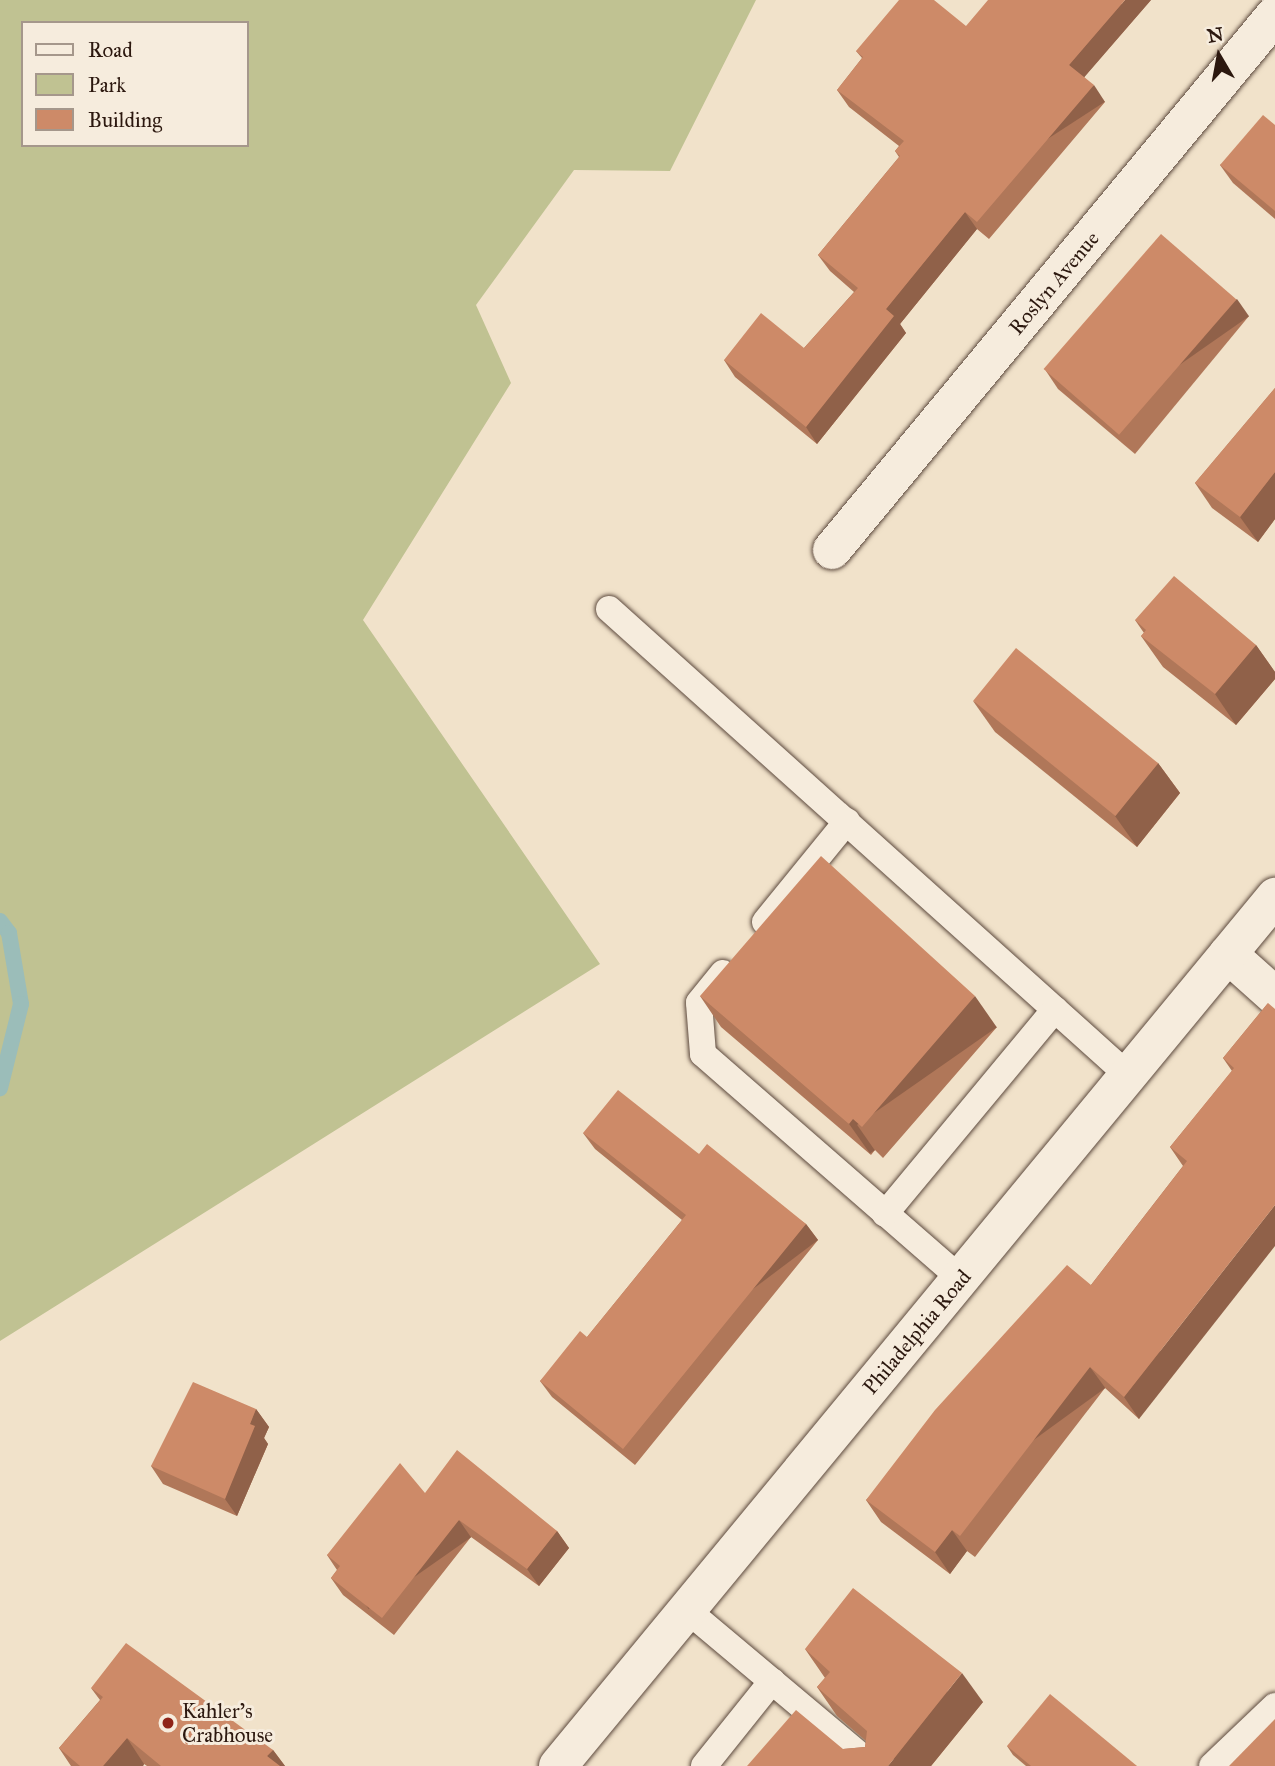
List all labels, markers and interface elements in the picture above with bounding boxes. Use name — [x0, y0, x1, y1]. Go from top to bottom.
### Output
legend — [21, 21, 248, 147]
north arrow — [1184, 21, 1254, 91]
text: N — [1205, 22, 1225, 48]
text: Road — [88, 37, 133, 63]
text: Park — [88, 72, 126, 98]
text: Building — [88, 107, 162, 133]
street label: Roslyn Avenue — [1003, 226, 1105, 340]
street label: Philadelphia Road — [858, 1265, 976, 1399]
place label: Kahler’s Crabhouse — [182, 1698, 273, 1748]
marker: Kahler’s Crabhouse — [160, 1715, 176, 1731]

